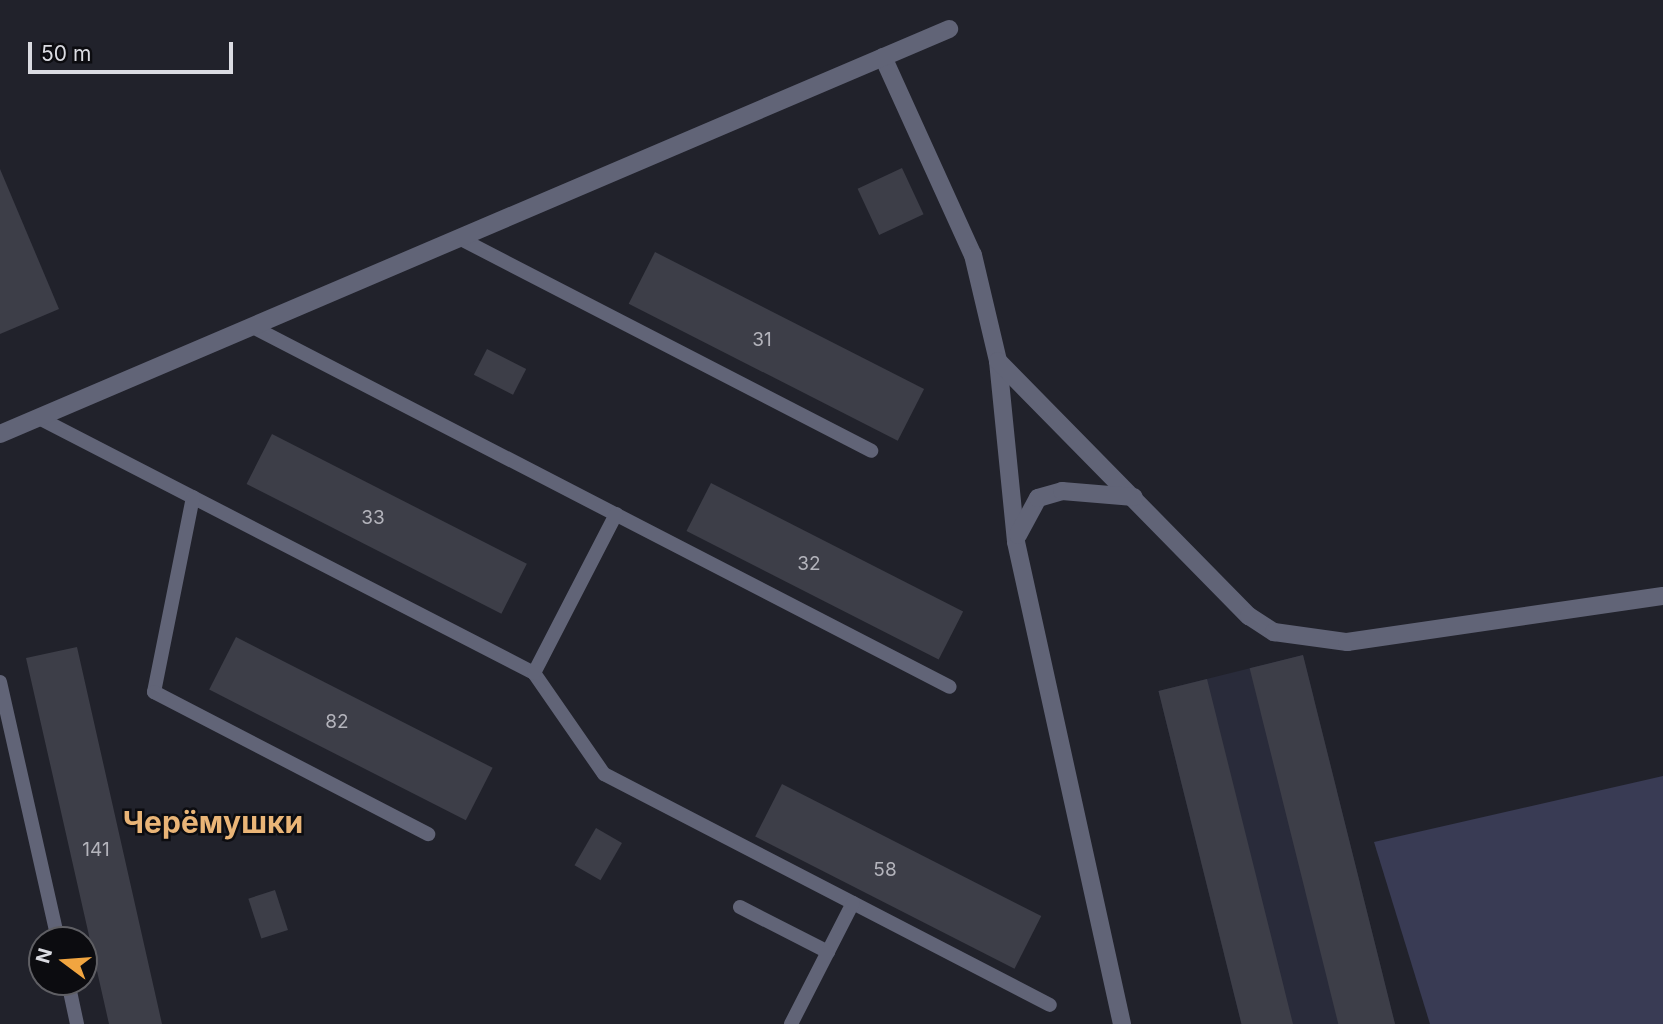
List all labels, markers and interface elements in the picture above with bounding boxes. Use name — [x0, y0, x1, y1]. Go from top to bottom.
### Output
scale bar — [32, 28, 236, 72]
text: 50 m — [41, 41, 91, 66]
house number: 31 — [752, 329, 772, 351]
house number: 33 — [361, 507, 385, 529]
house number: 32 — [797, 553, 821, 575]
house number: 82 — [325, 711, 349, 733]
district label: Черёмушки — [123, 804, 303, 840]
house number: 141 — [82, 839, 110, 861]
house number: 58 — [873, 859, 897, 881]
north arrow — [28, 926, 98, 996]
text: N — [31, 946, 57, 966]

